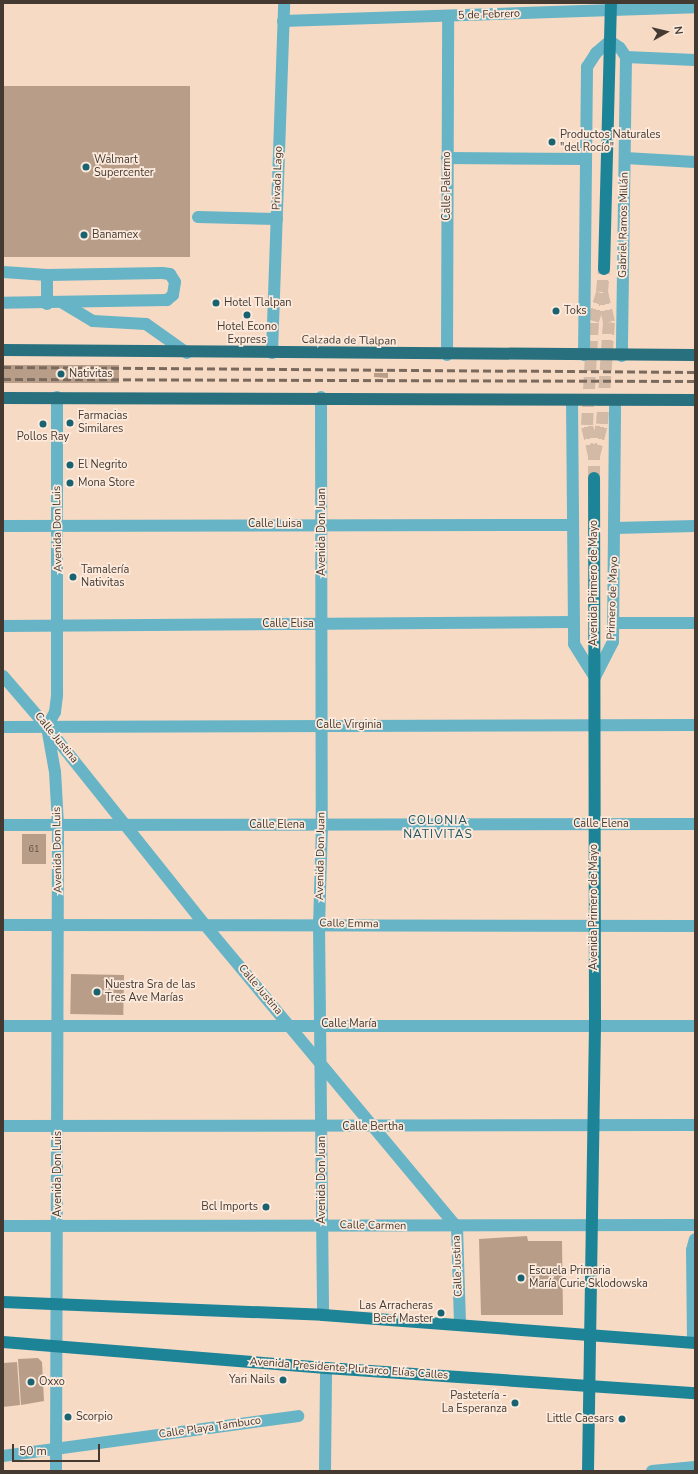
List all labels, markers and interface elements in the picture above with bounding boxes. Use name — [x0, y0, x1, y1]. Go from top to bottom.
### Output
street label: 5 de Febrero — [458, 7, 520, 23]
north arrow — [646, 12, 686, 52]
text: N — [670, 25, 686, 35]
place label: Productos Naturales "del Rocío" — [560, 129, 661, 155]
marker: Productos Naturales "del Rocío" — [547, 137, 557, 147]
street label: Privada Lago — [270, 146, 286, 210]
street label: Calle Palermo — [440, 151, 454, 221]
place label: Walmart Supercenter — [94, 154, 154, 180]
marker: Walmart Supercenter — [81, 162, 91, 172]
street label: Gabriel Ramos Millán — [616, 172, 632, 278]
place label: Banamex — [92, 228, 138, 242]
marker: Banamex — [79, 230, 89, 240]
place label: Hotel Tlalpan — [224, 296, 292, 310]
marker: Hotel Tlalpan — [211, 298, 221, 308]
place label: Toks — [564, 304, 587, 318]
marker: Toks — [551, 306, 561, 316]
marker: Hotel Econo Express — [242, 310, 252, 320]
place label: Hotel Econo Express — [217, 321, 277, 347]
street label: Calzada de Tlalpan — [301, 334, 397, 348]
place label: Nativitas — [69, 367, 113, 381]
marker: Nativitas — [56, 369, 66, 379]
place label: Farmacias Similares — [78, 410, 128, 436]
marker: Farmacias Similares — [65, 418, 75, 428]
marker: Pollos Ray — [38, 419, 48, 429]
place label: Pollos Ray — [17, 430, 69, 444]
place label: El Negrito — [78, 458, 127, 472]
marker: El Negrito — [65, 460, 75, 470]
place label: Mona Store — [78, 476, 135, 490]
marker: Mona Store — [65, 478, 75, 488]
street label: Avenida Don Luis — [51, 486, 65, 572]
street label: Avenida Don Juan — [315, 488, 329, 576]
street label: Calle Luisa — [248, 517, 302, 531]
street label: Avenida Primero de Mayo — [587, 520, 601, 646]
street label: Primero de Mayo — [605, 556, 621, 640]
place label: Tamalería Nativitas — [81, 564, 129, 590]
marker: Tamalería Nativitas — [68, 572, 78, 582]
street label: Calle Elisa — [262, 617, 314, 631]
street label: Calle Justina — [31, 710, 81, 766]
street label: Calle Virginia — [316, 718, 382, 732]
street label: Avenida Don Luis — [51, 807, 65, 893]
street label: Avenida Don Juan — [314, 812, 328, 900]
district label: COLONIA NATIVITAS — [403, 814, 473, 842]
street label: Calle Elena — [573, 817, 629, 831]
street label: Calle Elena — [249, 818, 305, 832]
house number: 61 — [29, 844, 39, 854]
street label: Avenida Primero de Mayo — [587, 844, 601, 970]
street label: Calle Emma — [319, 917, 379, 931]
street label: Calle Justina — [235, 962, 285, 1018]
place label: Nuestra Sra de las Tres Ave Marías — [105, 979, 196, 1005]
marker: Nuestra Sra de las Tres Ave Marías — [92, 987, 102, 997]
street label: Calle María — [321, 1017, 377, 1031]
street label: Calle Bertha — [342, 1120, 404, 1134]
street label: Avenida Don Luis — [51, 1131, 65, 1217]
street label: Avenida Don Juan — [315, 1136, 329, 1224]
place label: Bcl Imports — [201, 1200, 258, 1214]
marker: Bcl Imports — [261, 1202, 271, 1212]
street label: Calle Carmen — [340, 1219, 406, 1233]
street label: Calle Justina — [450, 1235, 466, 1297]
place label: Escuela Primaria María Curie Sklodowska — [529, 1265, 648, 1291]
marker: Escuela Primaria María Curie Sklodowska — [516, 1273, 526, 1283]
place label: Las Arracheras Beef Master — [359, 1300, 433, 1326]
marker: Las Arracheras Beef Master — [436, 1308, 446, 1318]
street label: Avenida Presidente Plutarco Elías Calles — [249, 1355, 449, 1383]
place label: Yari Nails — [229, 1373, 275, 1387]
place label: Oxxo — [39, 1375, 65, 1389]
marker: Yari Nails — [278, 1375, 288, 1385]
marker: Oxxo — [26, 1377, 36, 1387]
place label: Pastetería - La Esperanza — [442, 1390, 507, 1416]
marker: Pastetería - La Esperanza — [510, 1398, 520, 1408]
place label: Scorpio — [76, 1410, 113, 1424]
marker: Scorpio — [63, 1412, 73, 1422]
place label: Little Caesars — [547, 1412, 614, 1426]
street label: Calle Playa Tambuco — [158, 1414, 262, 1442]
marker: Little Caesars — [617, 1414, 627, 1424]
scale bar — [14, 1436, 102, 1462]
text: 50 m — [19, 1443, 47, 1459]

